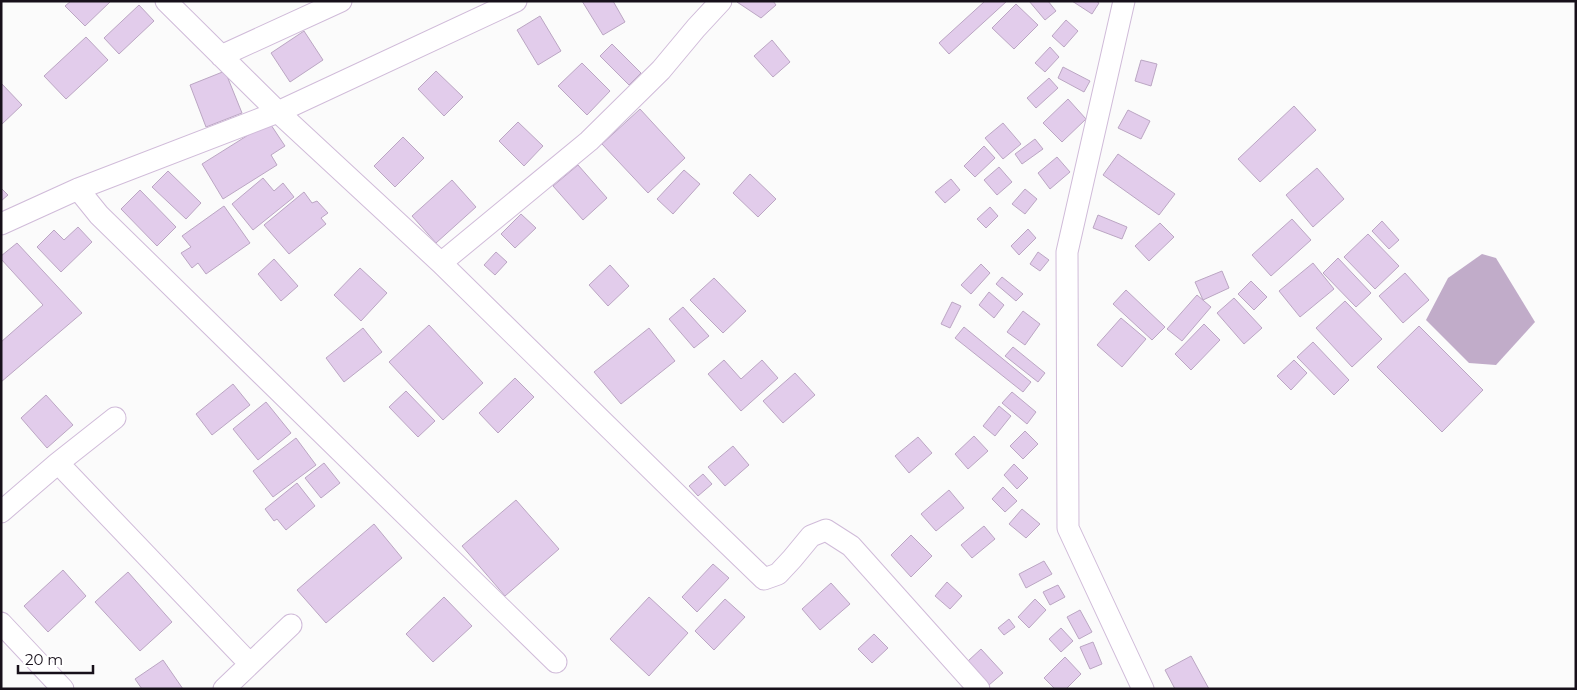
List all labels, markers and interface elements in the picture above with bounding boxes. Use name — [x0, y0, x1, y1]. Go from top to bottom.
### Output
scale bar — [18, 642, 92, 674]
text: 20 m — [25, 650, 63, 669]

